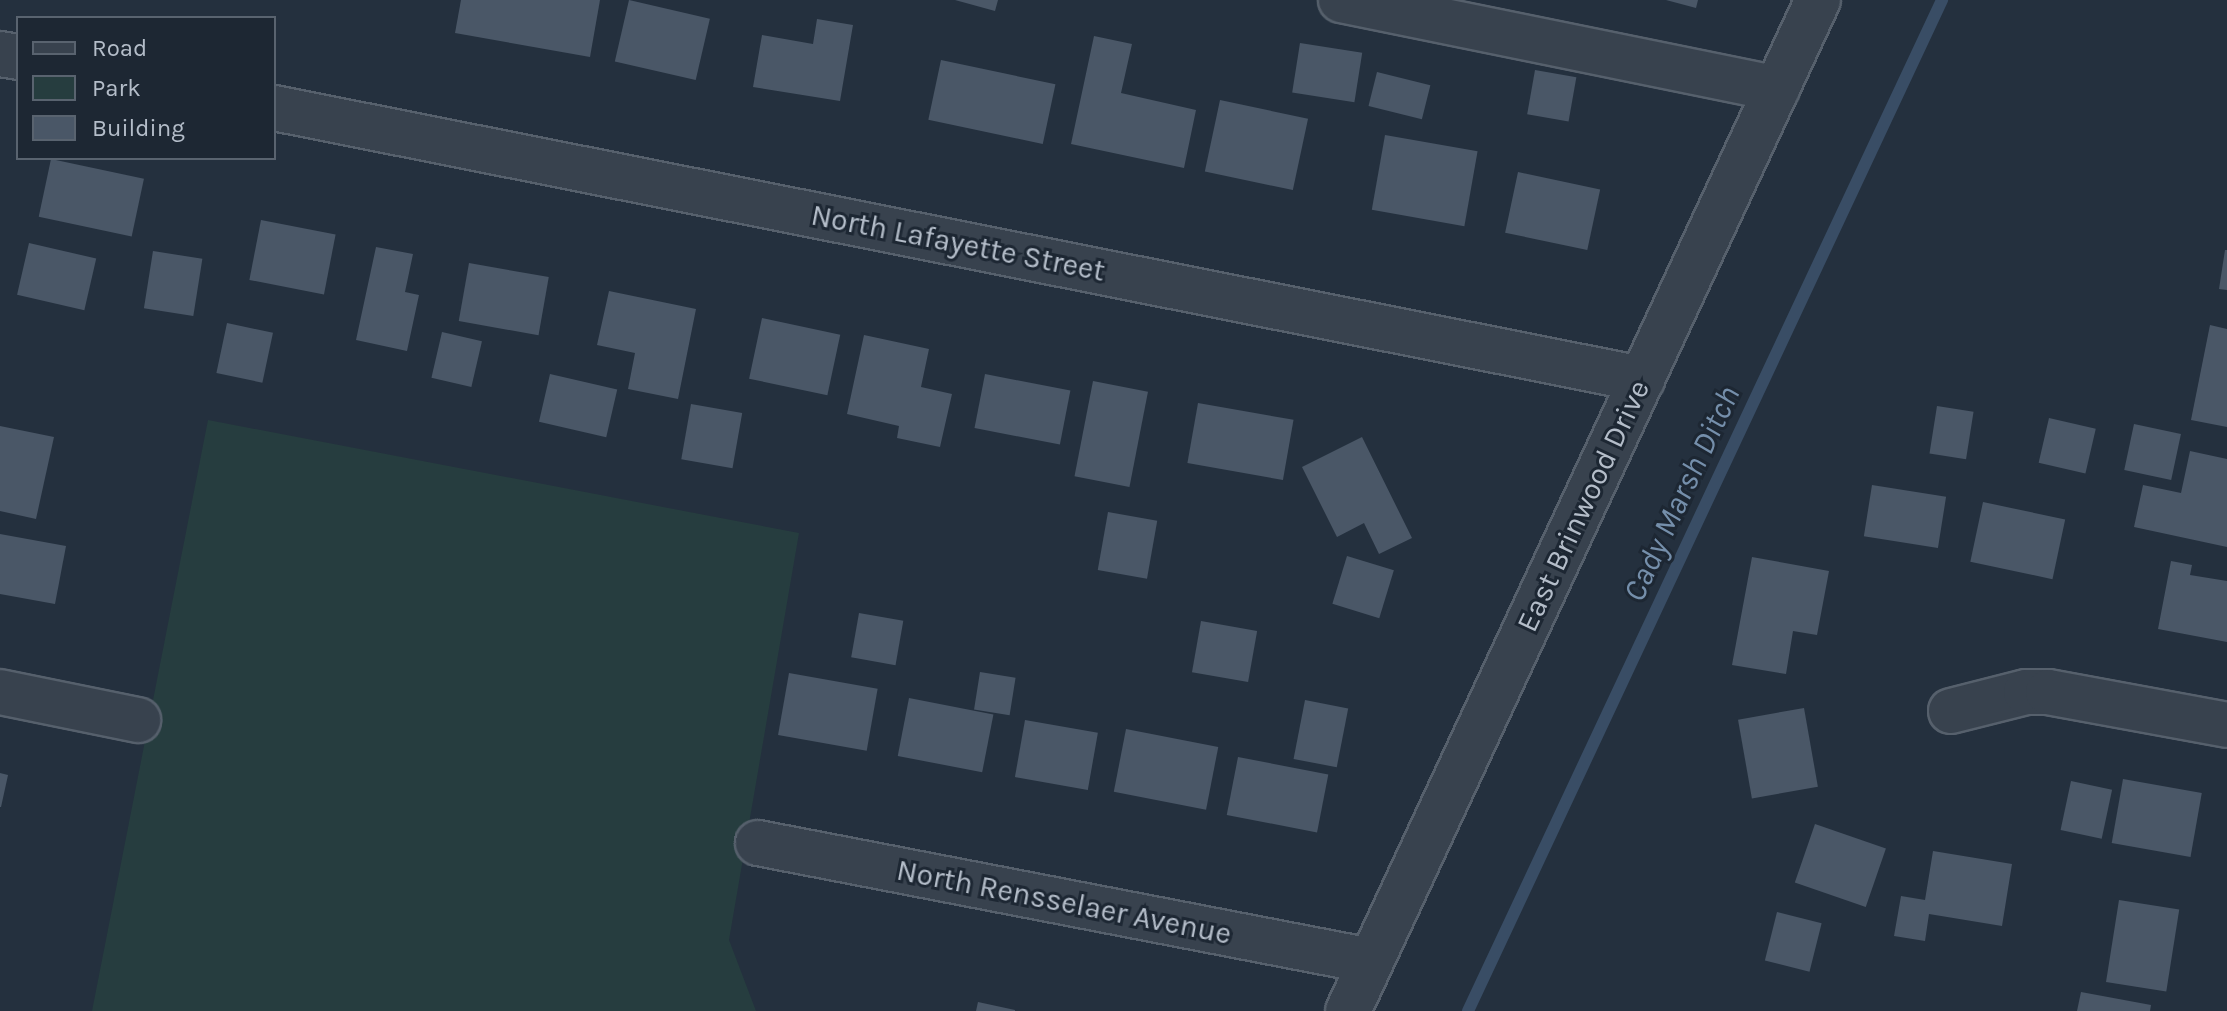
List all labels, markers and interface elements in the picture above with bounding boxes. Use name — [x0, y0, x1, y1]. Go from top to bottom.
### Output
legend — [16, 16, 276, 160]
text: Road — [92, 34, 147, 62]
text: Park — [92, 74, 141, 102]
text: Building — [92, 114, 185, 142]
street label: North Lafayette Street — [808, 197, 1108, 289]
street label: East Brinwood Drive — [1509, 374, 1657, 638]
water label: Cady Marsh Ditch — [1615, 380, 1749, 608]
street label: North Rensselaer Avenue — [894, 852, 1234, 952]

